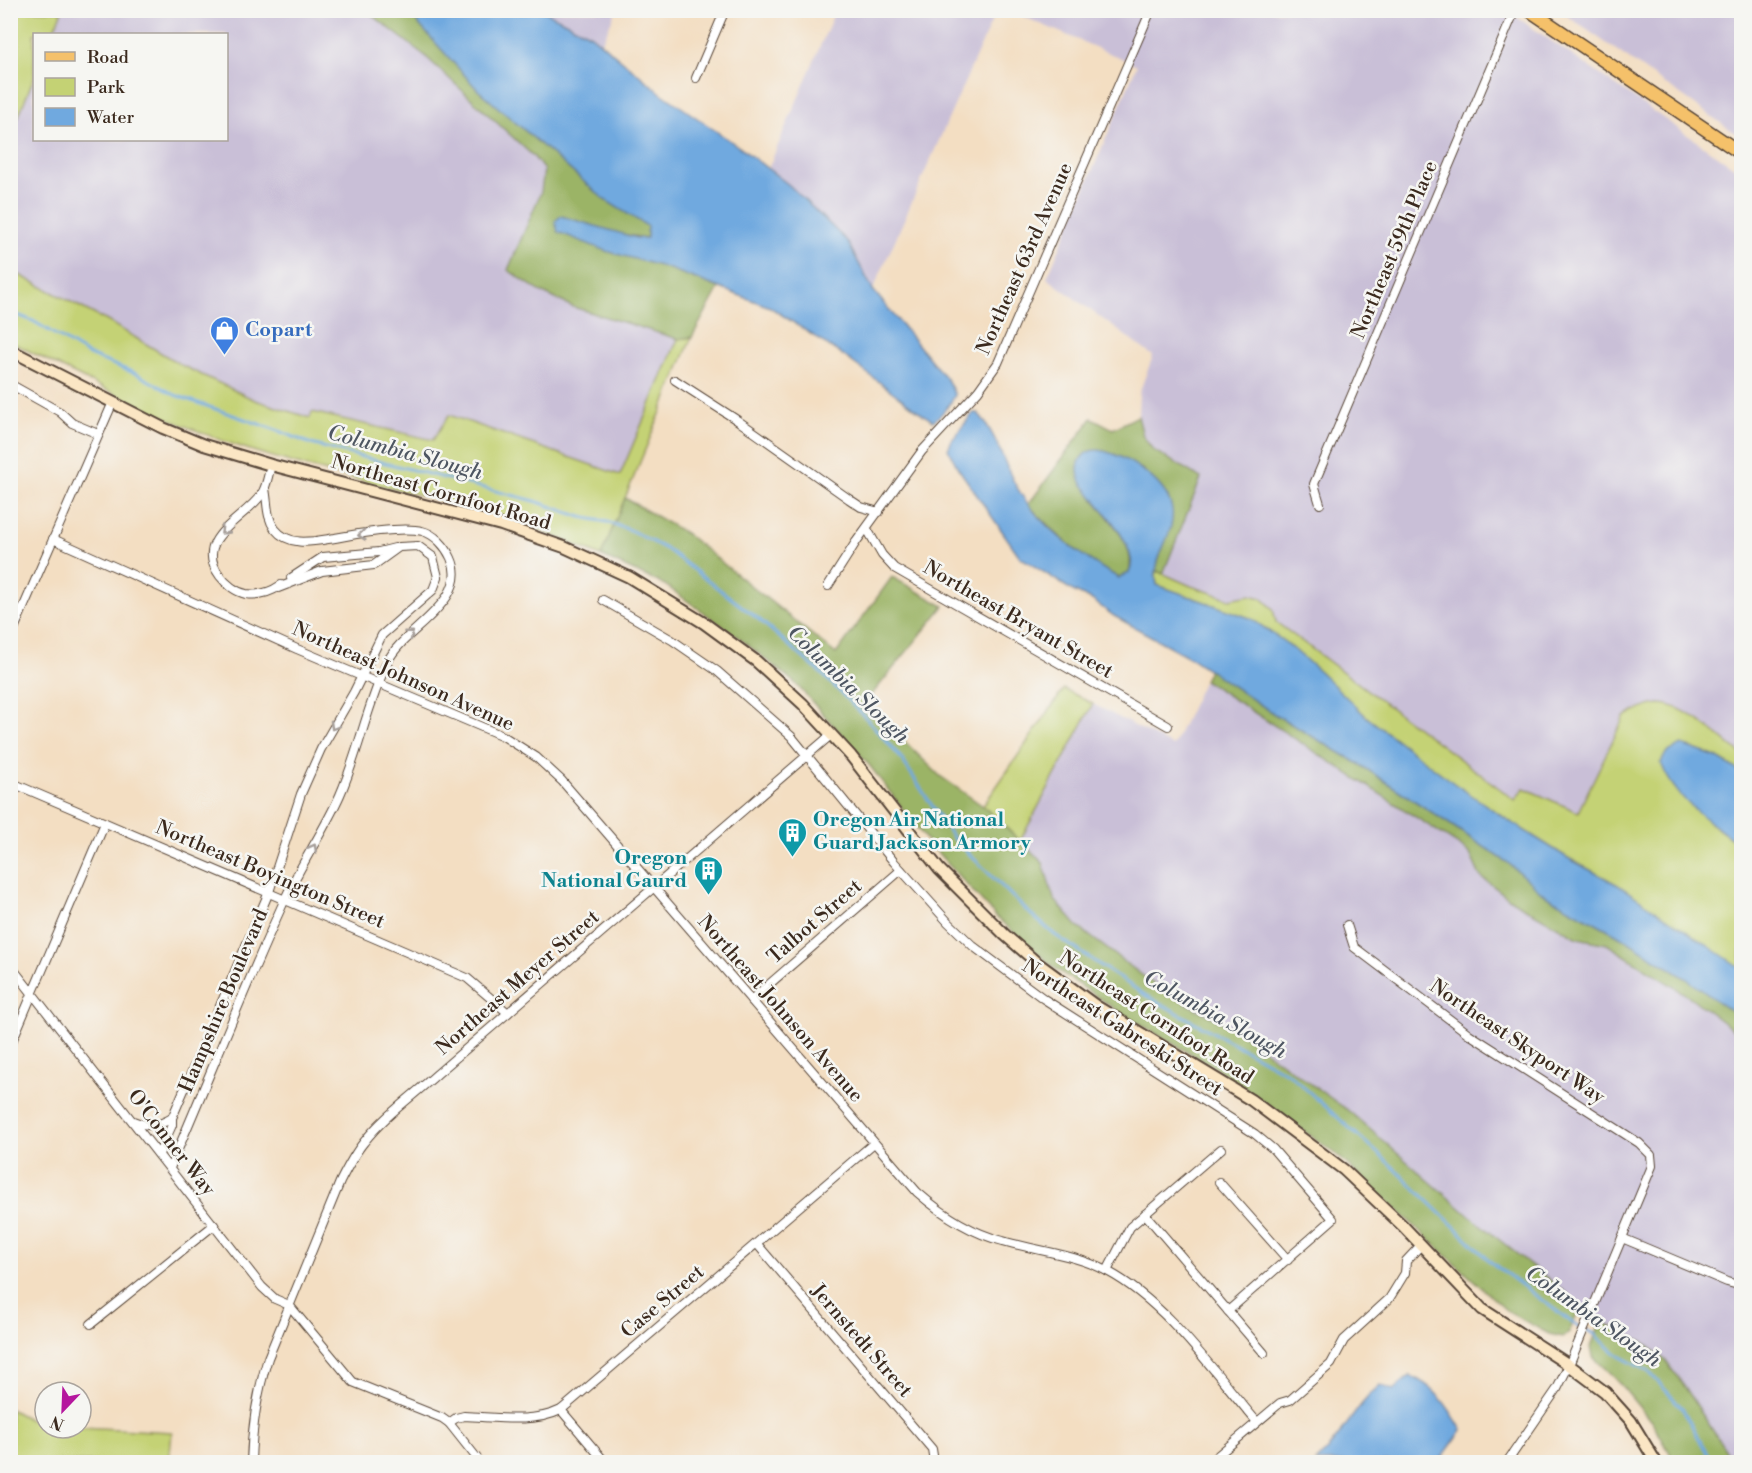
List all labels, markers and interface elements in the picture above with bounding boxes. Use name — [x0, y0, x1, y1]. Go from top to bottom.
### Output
legend — [33, 33, 228, 141]
text: Road — [87, 46, 130, 69]
text: Park — [87, 76, 126, 99]
text: Water — [86, 106, 135, 129]
street label: Northeast 59th Place — [1346, 157, 1444, 343]
street label: Northeast 63rd Avenue — [971, 159, 1079, 359]
shop icon: Copart — [208, 314, 240, 356]
place label: Copart — [245, 318, 313, 343]
water label: Columbia Slough — [325, 420, 486, 486]
street label: Northeast Cornfoot Road — [328, 450, 554, 537]
one-way arrow — [220, 524, 231, 534]
one-way arrow — [357, 528, 366, 540]
street label: Northeast Bryant Street — [919, 555, 1117, 685]
street label: Northeast Johnson Avenue — [288, 617, 518, 737]
water label: Columbia Slough — [782, 620, 915, 750]
one-way arrow — [403, 630, 414, 641]
one-way arrow — [330, 720, 341, 731]
place label: Oregon Air National Guard Jackson Armory — [813, 808, 1032, 856]
street label: Northeast Boyington Street — [152, 815, 388, 935]
building icon: Oregon Air National Guard Jackson Armory — [776, 816, 808, 858]
one-way arrow — [306, 843, 317, 854]
place label: Oregon National Gaurd — [541, 846, 688, 894]
building icon: Oregon National Gaurd — [692, 854, 724, 896]
street label: Talbot Street — [763, 874, 867, 970]
street label: Hampshire Boulevard — [174, 905, 274, 1097]
street label: Northeast Meyer Street — [431, 905, 605, 1061]
street label: Northeast Johnson Avenue — [692, 910, 868, 1108]
street label: Northeast Cornfoot Road — [1054, 946, 1259, 1091]
street label: Northeast Gabreski Street — [1017, 954, 1227, 1102]
water label: Columbia Slough — [1139, 965, 1291, 1065]
street label: Northeast Skyport Way — [1425, 974, 1610, 1110]
street label: O'Conner Way — [122, 1085, 221, 1201]
street label: Case Street — [616, 1260, 710, 1344]
water label: Columbia Slough — [1520, 1261, 1666, 1373]
street label: Jernstedt Street — [804, 1278, 917, 1403]
north arrow — [33, 1380, 93, 1440]
text: N — [47, 1411, 67, 1435]

